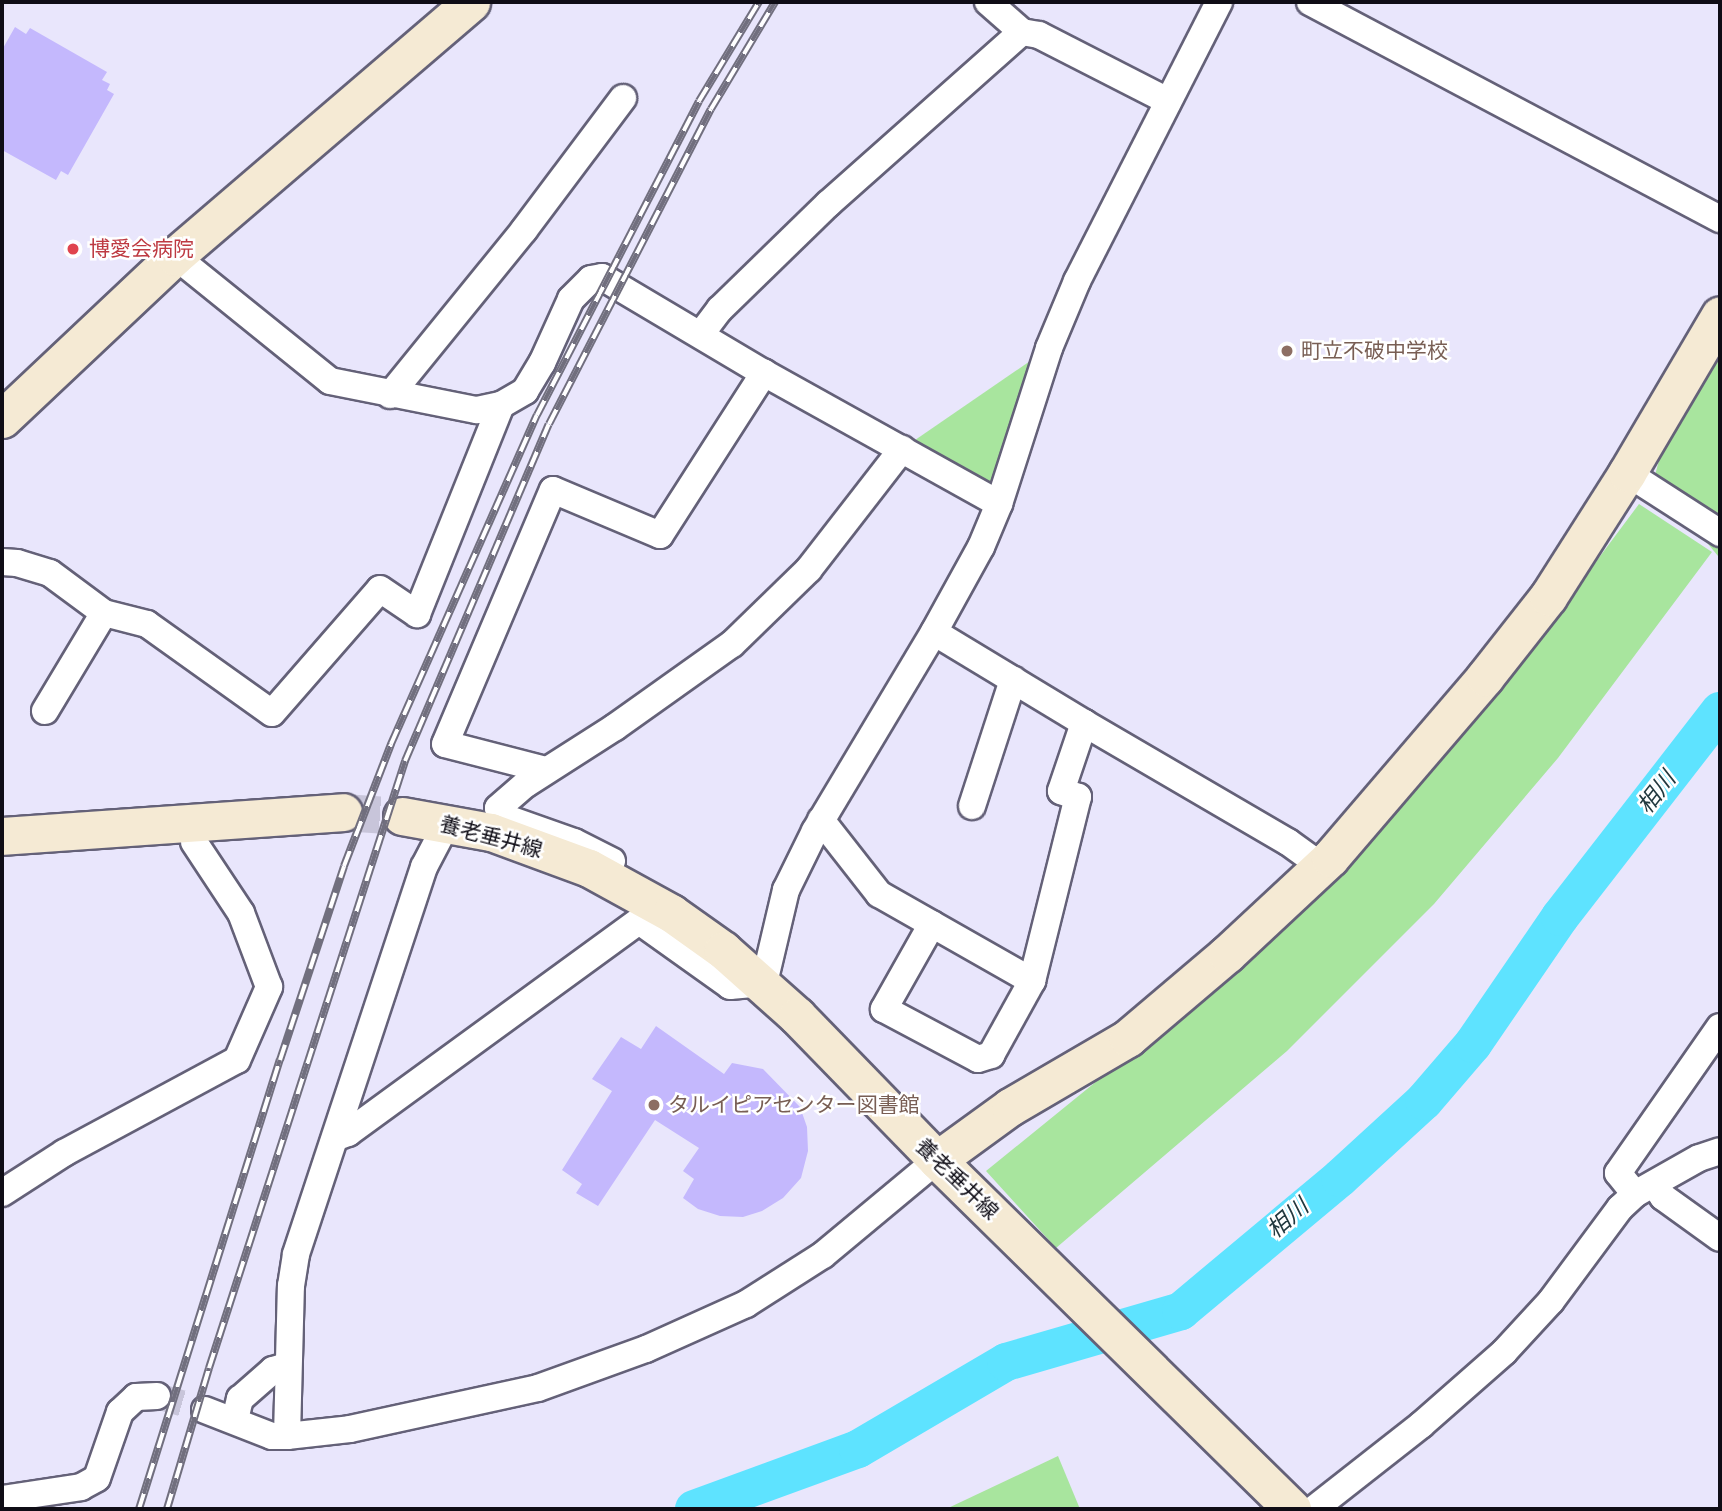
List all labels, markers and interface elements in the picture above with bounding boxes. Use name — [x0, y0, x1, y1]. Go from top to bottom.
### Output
place label: 博愛会病院 — [89, 236, 194, 262]
marker: 博愛会病院 — [63, 239, 83, 259]
place label: 町立不破中学校 — [1301, 338, 1448, 364]
marker: 町立不破中学校 — [1279, 343, 1295, 359]
water label: 相川 — [1632, 766, 1682, 820]
street label: 養老垂井線 — [437, 811, 545, 863]
place label: タルイピアセンター図書館 — [668, 1092, 920, 1118]
marker: タルイピアセンター図書館 — [646, 1097, 662, 1113]
street label: 養老垂井線 — [910, 1133, 1004, 1225]
water label: 相川 — [1262, 1193, 1314, 1245]

